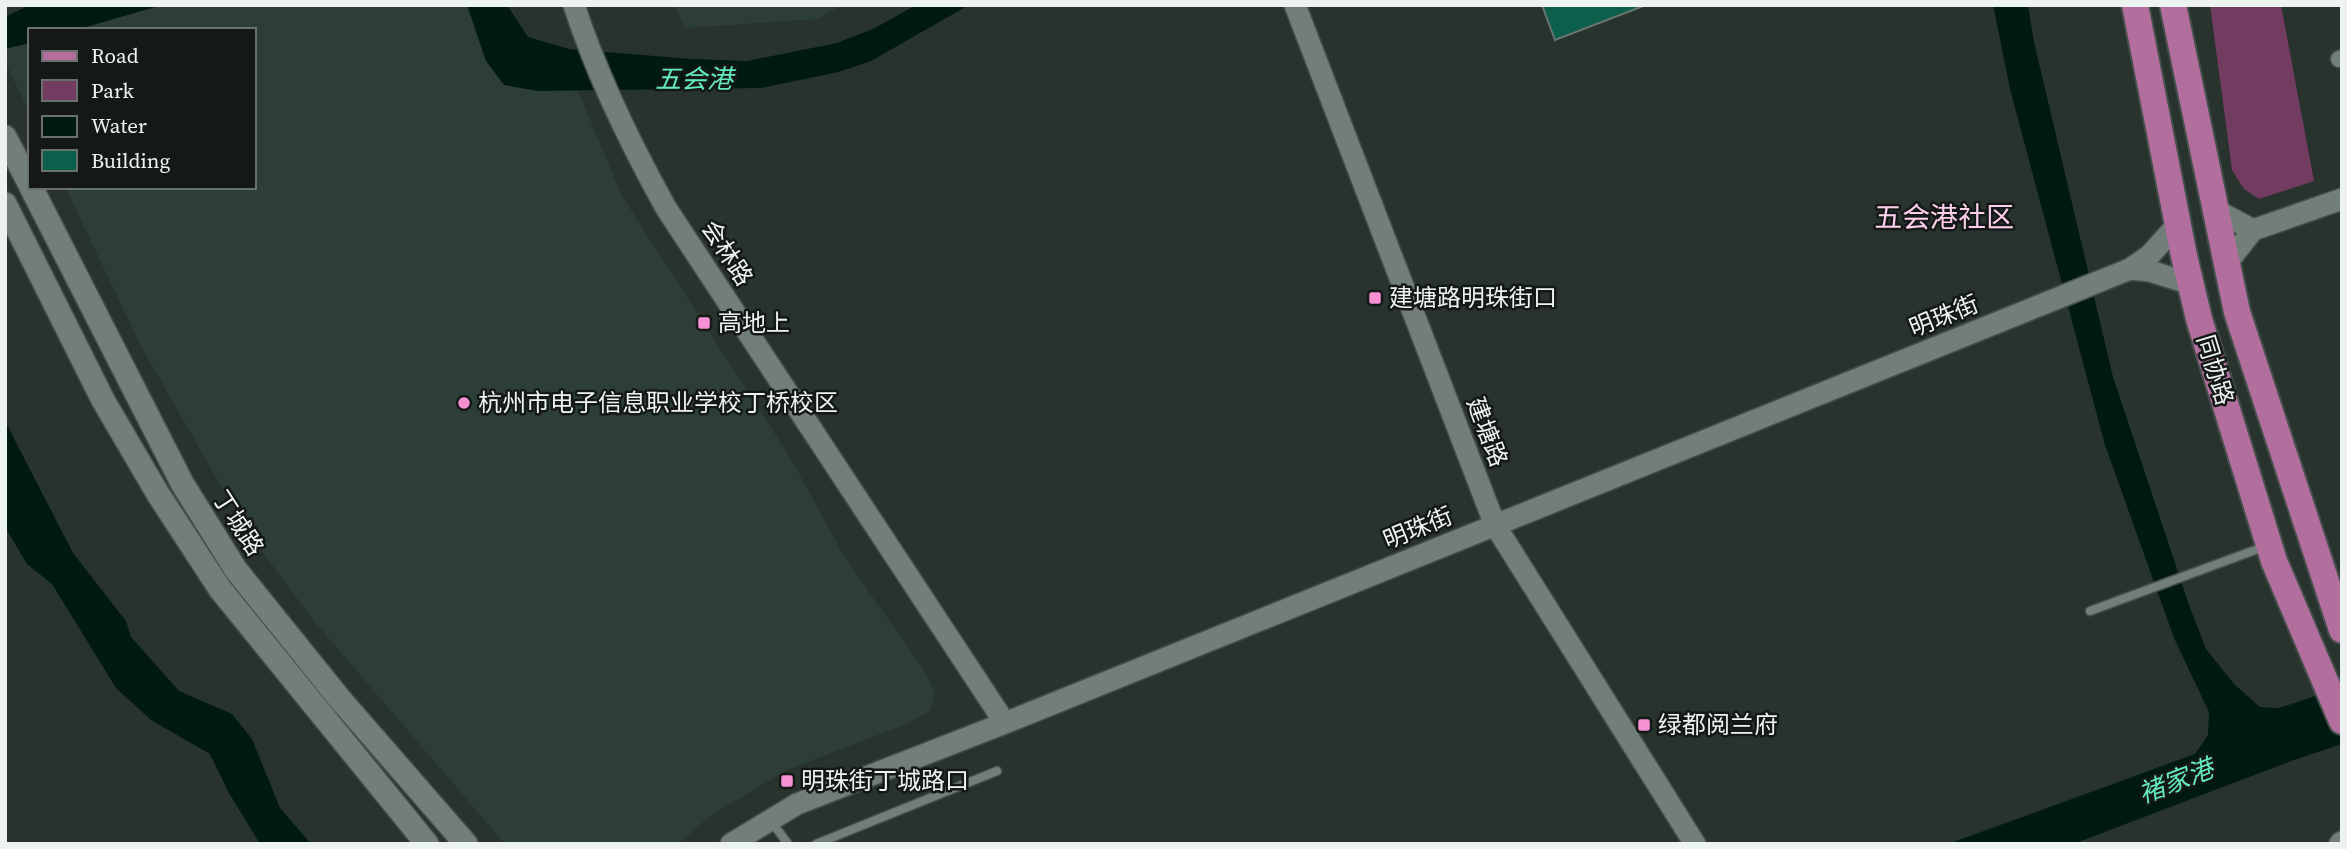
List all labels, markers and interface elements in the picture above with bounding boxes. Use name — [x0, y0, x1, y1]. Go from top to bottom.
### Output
legend — [28, 28, 256, 189]
text: Road — [91, 41, 139, 70]
water label: 五会港 — [655, 61, 737, 97]
text: Park — [91, 76, 135, 105]
text: Water — [91, 111, 147, 140]
text: Building — [91, 146, 170, 175]
district label: 五会港社区 — [1874, 198, 2014, 236]
street label: 会林路 — [694, 214, 761, 292]
place label: 建塘路明珠街口 — [1389, 281, 1557, 314]
street label: 明珠街 — [1904, 287, 1983, 344]
marker: 建塘路明珠街口 — [1367, 290, 1383, 306]
place label: 高地上 — [718, 306, 790, 339]
marker: 高地上 — [696, 315, 712, 331]
street label: 同协路 — [2189, 331, 2242, 409]
place label: 杭州市电子信息职业学校丁桥校区 — [478, 386, 838, 419]
street label: 建塘路 — [1459, 392, 1516, 471]
marker: 杭州市电子信息职业学校丁桥校区 — [456, 395, 472, 411]
street label: 丁城路 — [205, 484, 272, 562]
street label: 明珠街 — [1378, 499, 1457, 556]
place label: 绿都阅兰府 — [1658, 708, 1778, 741]
marker: 绿都阅兰府 — [1636, 717, 1652, 733]
water label: 褚家港 — [2133, 749, 2223, 812]
place label: 明珠街丁城路口 — [801, 764, 969, 797]
marker: 明珠街丁城路口 — [779, 773, 795, 789]

